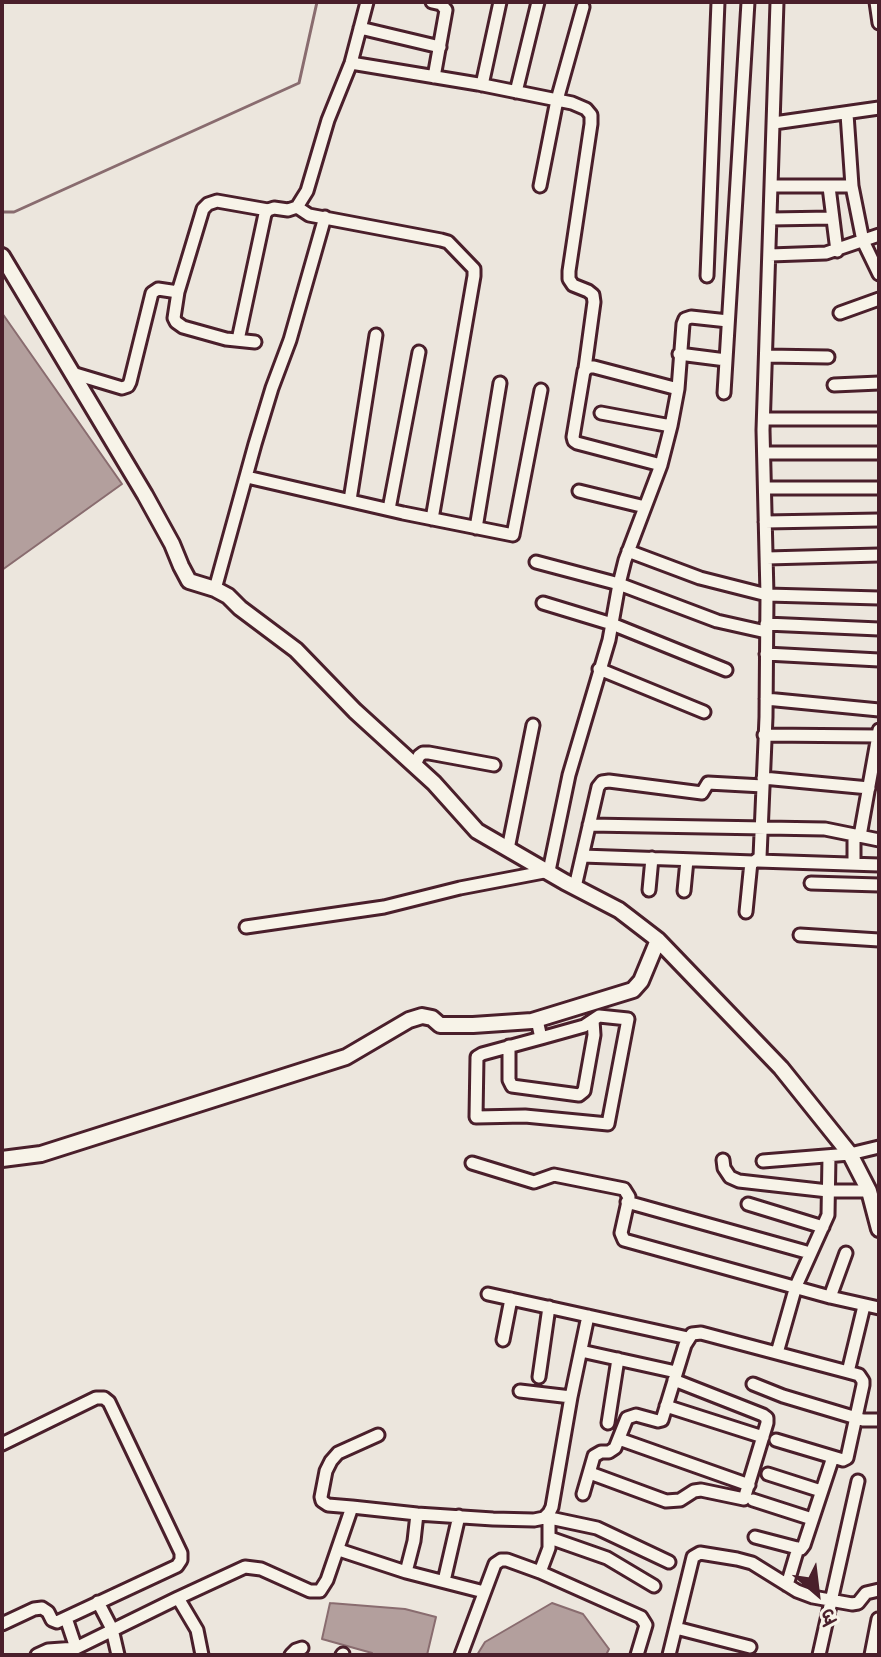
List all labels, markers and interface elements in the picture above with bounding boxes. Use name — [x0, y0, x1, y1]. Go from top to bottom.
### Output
north arrow — [777, 1553, 857, 1633]
text: उ — [814, 1596, 843, 1633]

